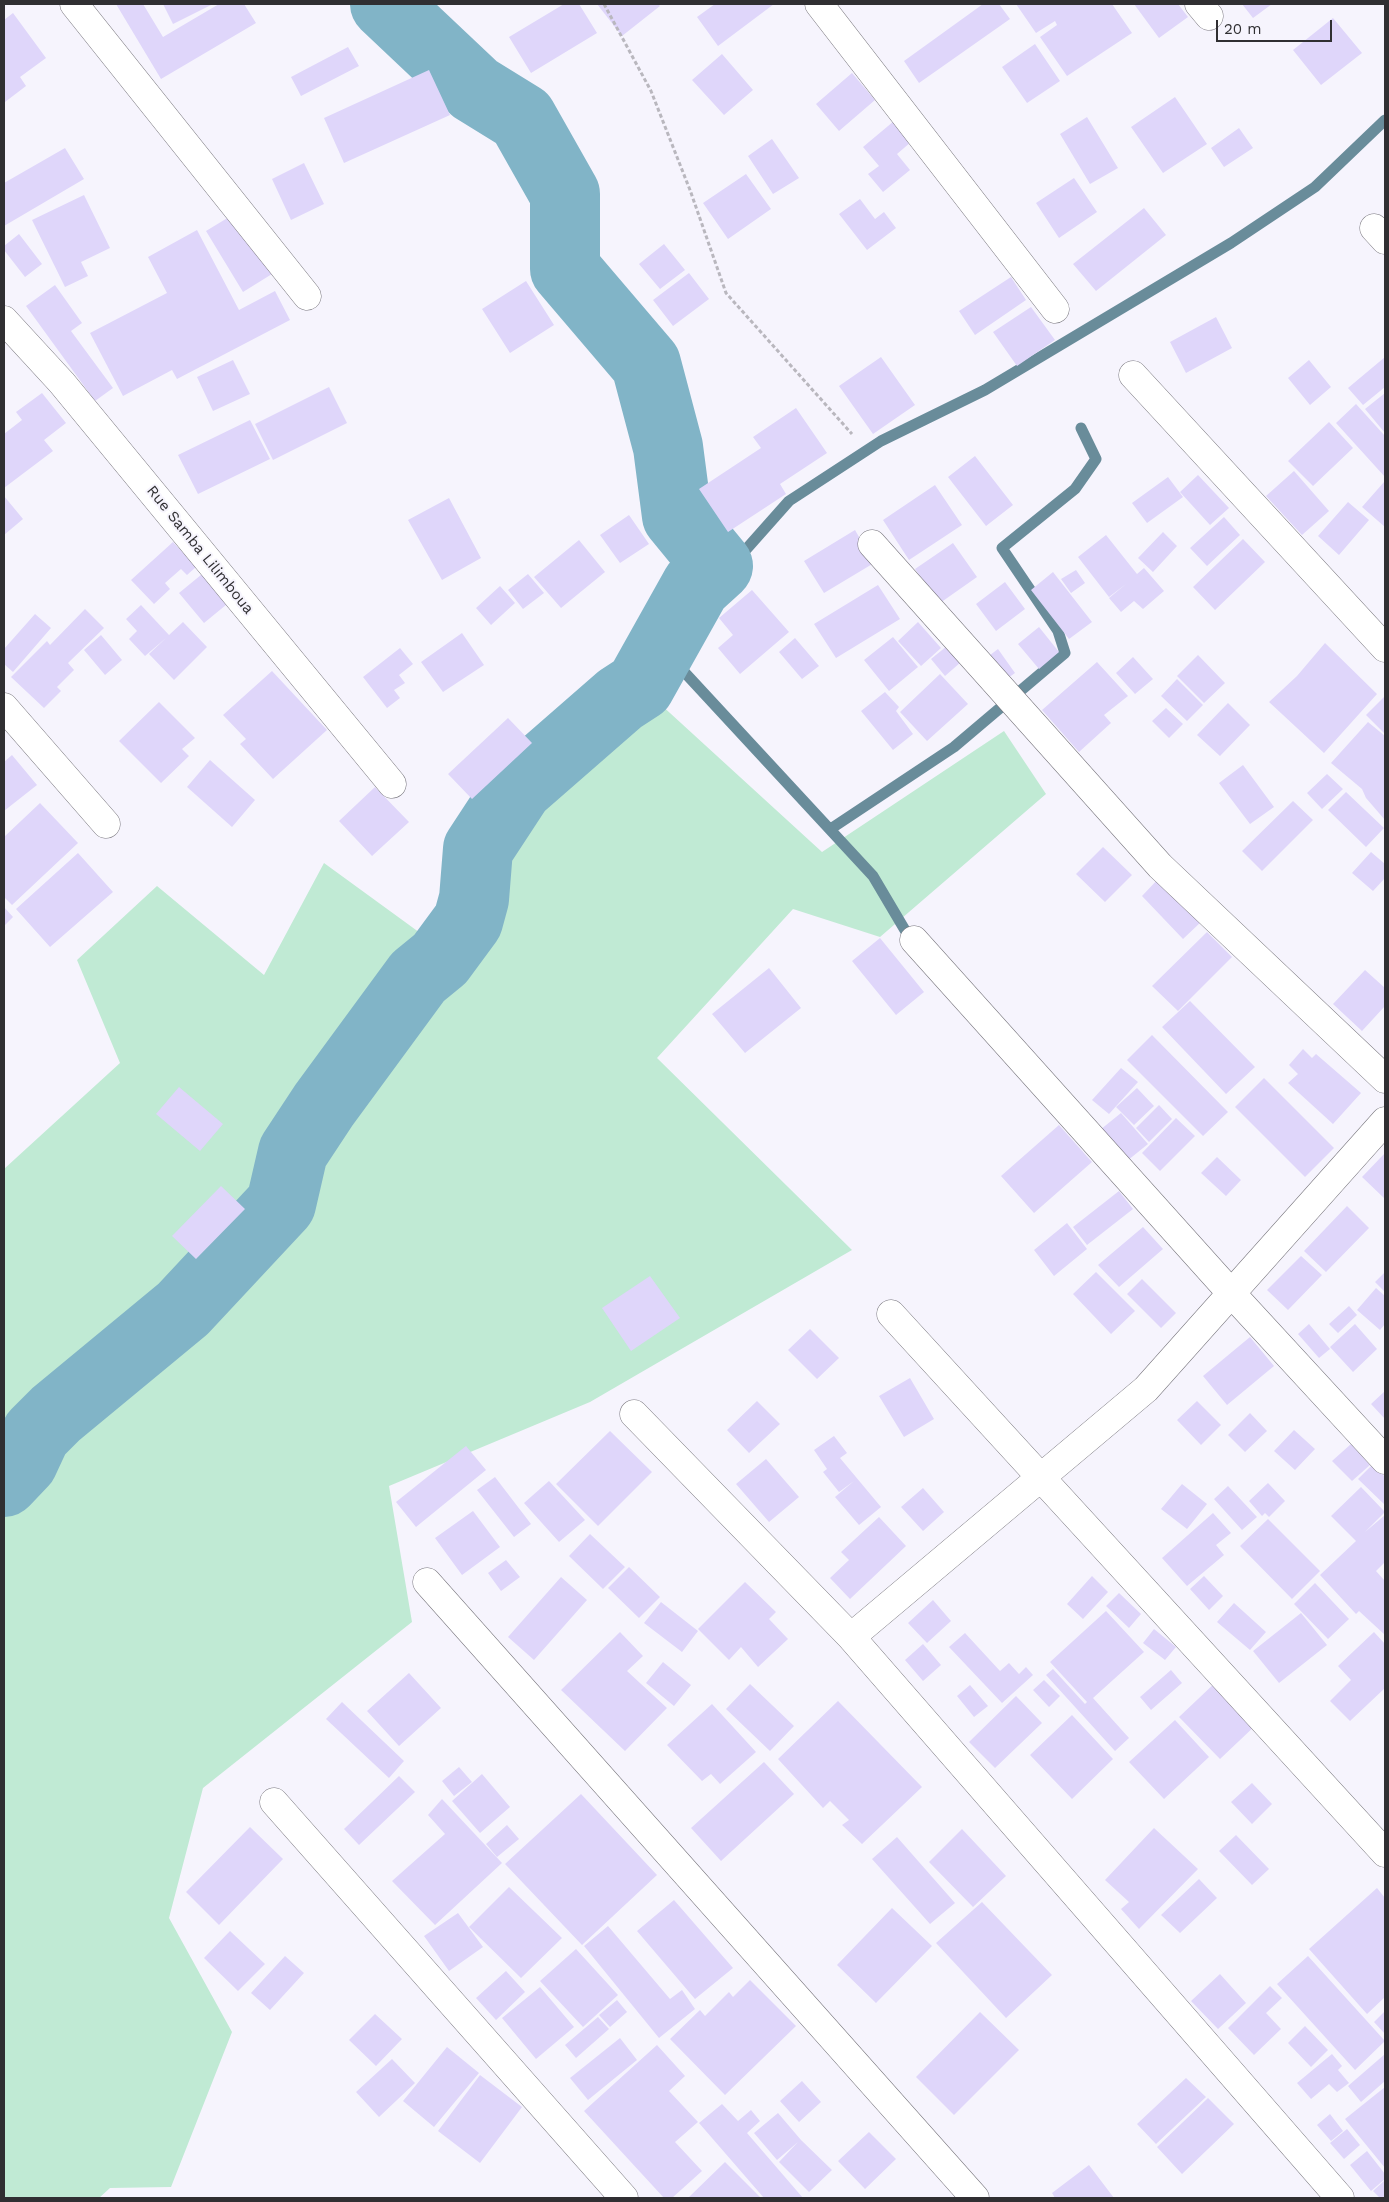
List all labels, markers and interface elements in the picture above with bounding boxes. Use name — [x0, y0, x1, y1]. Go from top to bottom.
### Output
scale bar — [1219, 10, 1335, 42]
text: 20 m — [1224, 20, 1262, 38]
street label: Rue Samba Lilimboua — [143, 482, 257, 618]

